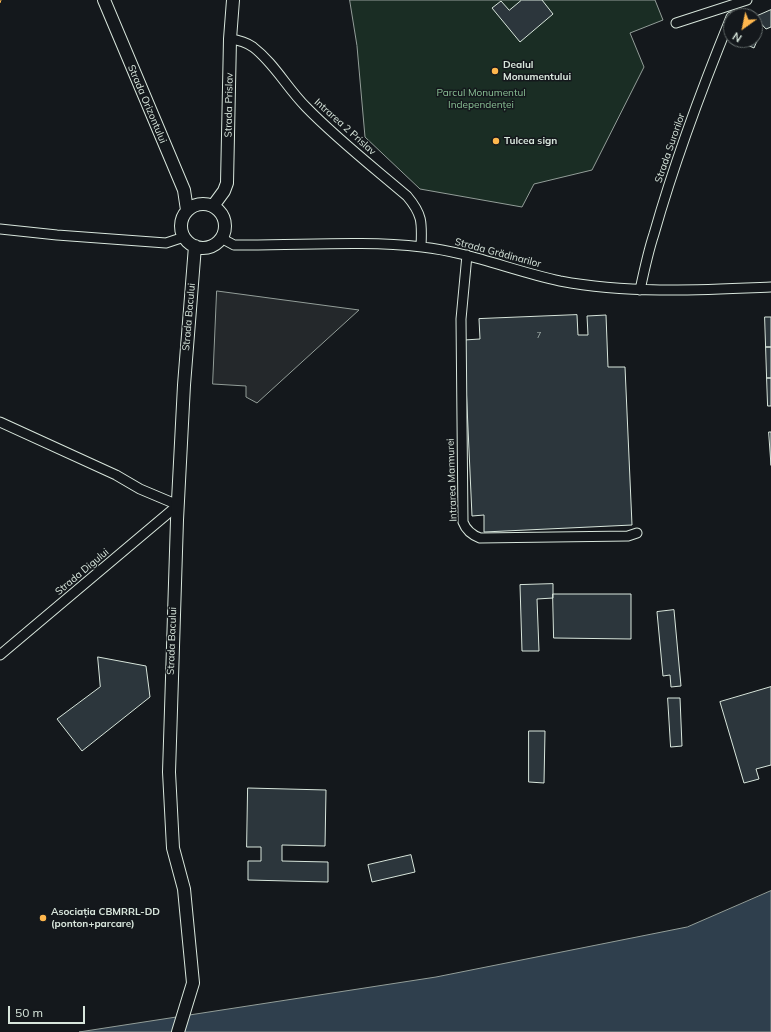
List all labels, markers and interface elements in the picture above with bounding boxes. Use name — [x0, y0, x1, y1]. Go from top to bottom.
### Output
north arrow — [723, 8, 763, 48]
text: N — [730, 29, 744, 45]
place label: Dealul Monumentului — [503, 59, 571, 82]
street label: Strada Orizontului — [125, 63, 169, 145]
marker: Dealul Monumentului — [490, 66, 500, 76]
street label: Strada Prislav — [222, 72, 236, 138]
park label: Parcul Monumentul Independenței — [436, 87, 526, 110]
street label: Intrarea 2 Prislav — [312, 96, 378, 158]
street label: Strada Surorilor — [652, 112, 688, 184]
place label: Tulcea sign — [504, 135, 557, 147]
marker: Tulcea sign — [491, 136, 501, 146]
street label: Strada Grădinarilor — [454, 236, 542, 270]
street label: Strada Bacului — [180, 283, 198, 351]
house number: 7 — [537, 331, 541, 341]
street label: Intrarea Marmurei — [445, 438, 459, 522]
street label: Strada Digului — [53, 546, 111, 598]
street label: Strada Bacului — [165, 607, 179, 675]
place label: Asociația CBMRRL-DD (ponton+parcare) — [51, 906, 160, 930]
marker: Asociația CBMRRL-DD (ponton+parcare) — [38, 913, 48, 923]
scale bar — [10, 998, 87, 1024]
text: 50 m — [15, 1005, 43, 1020]

